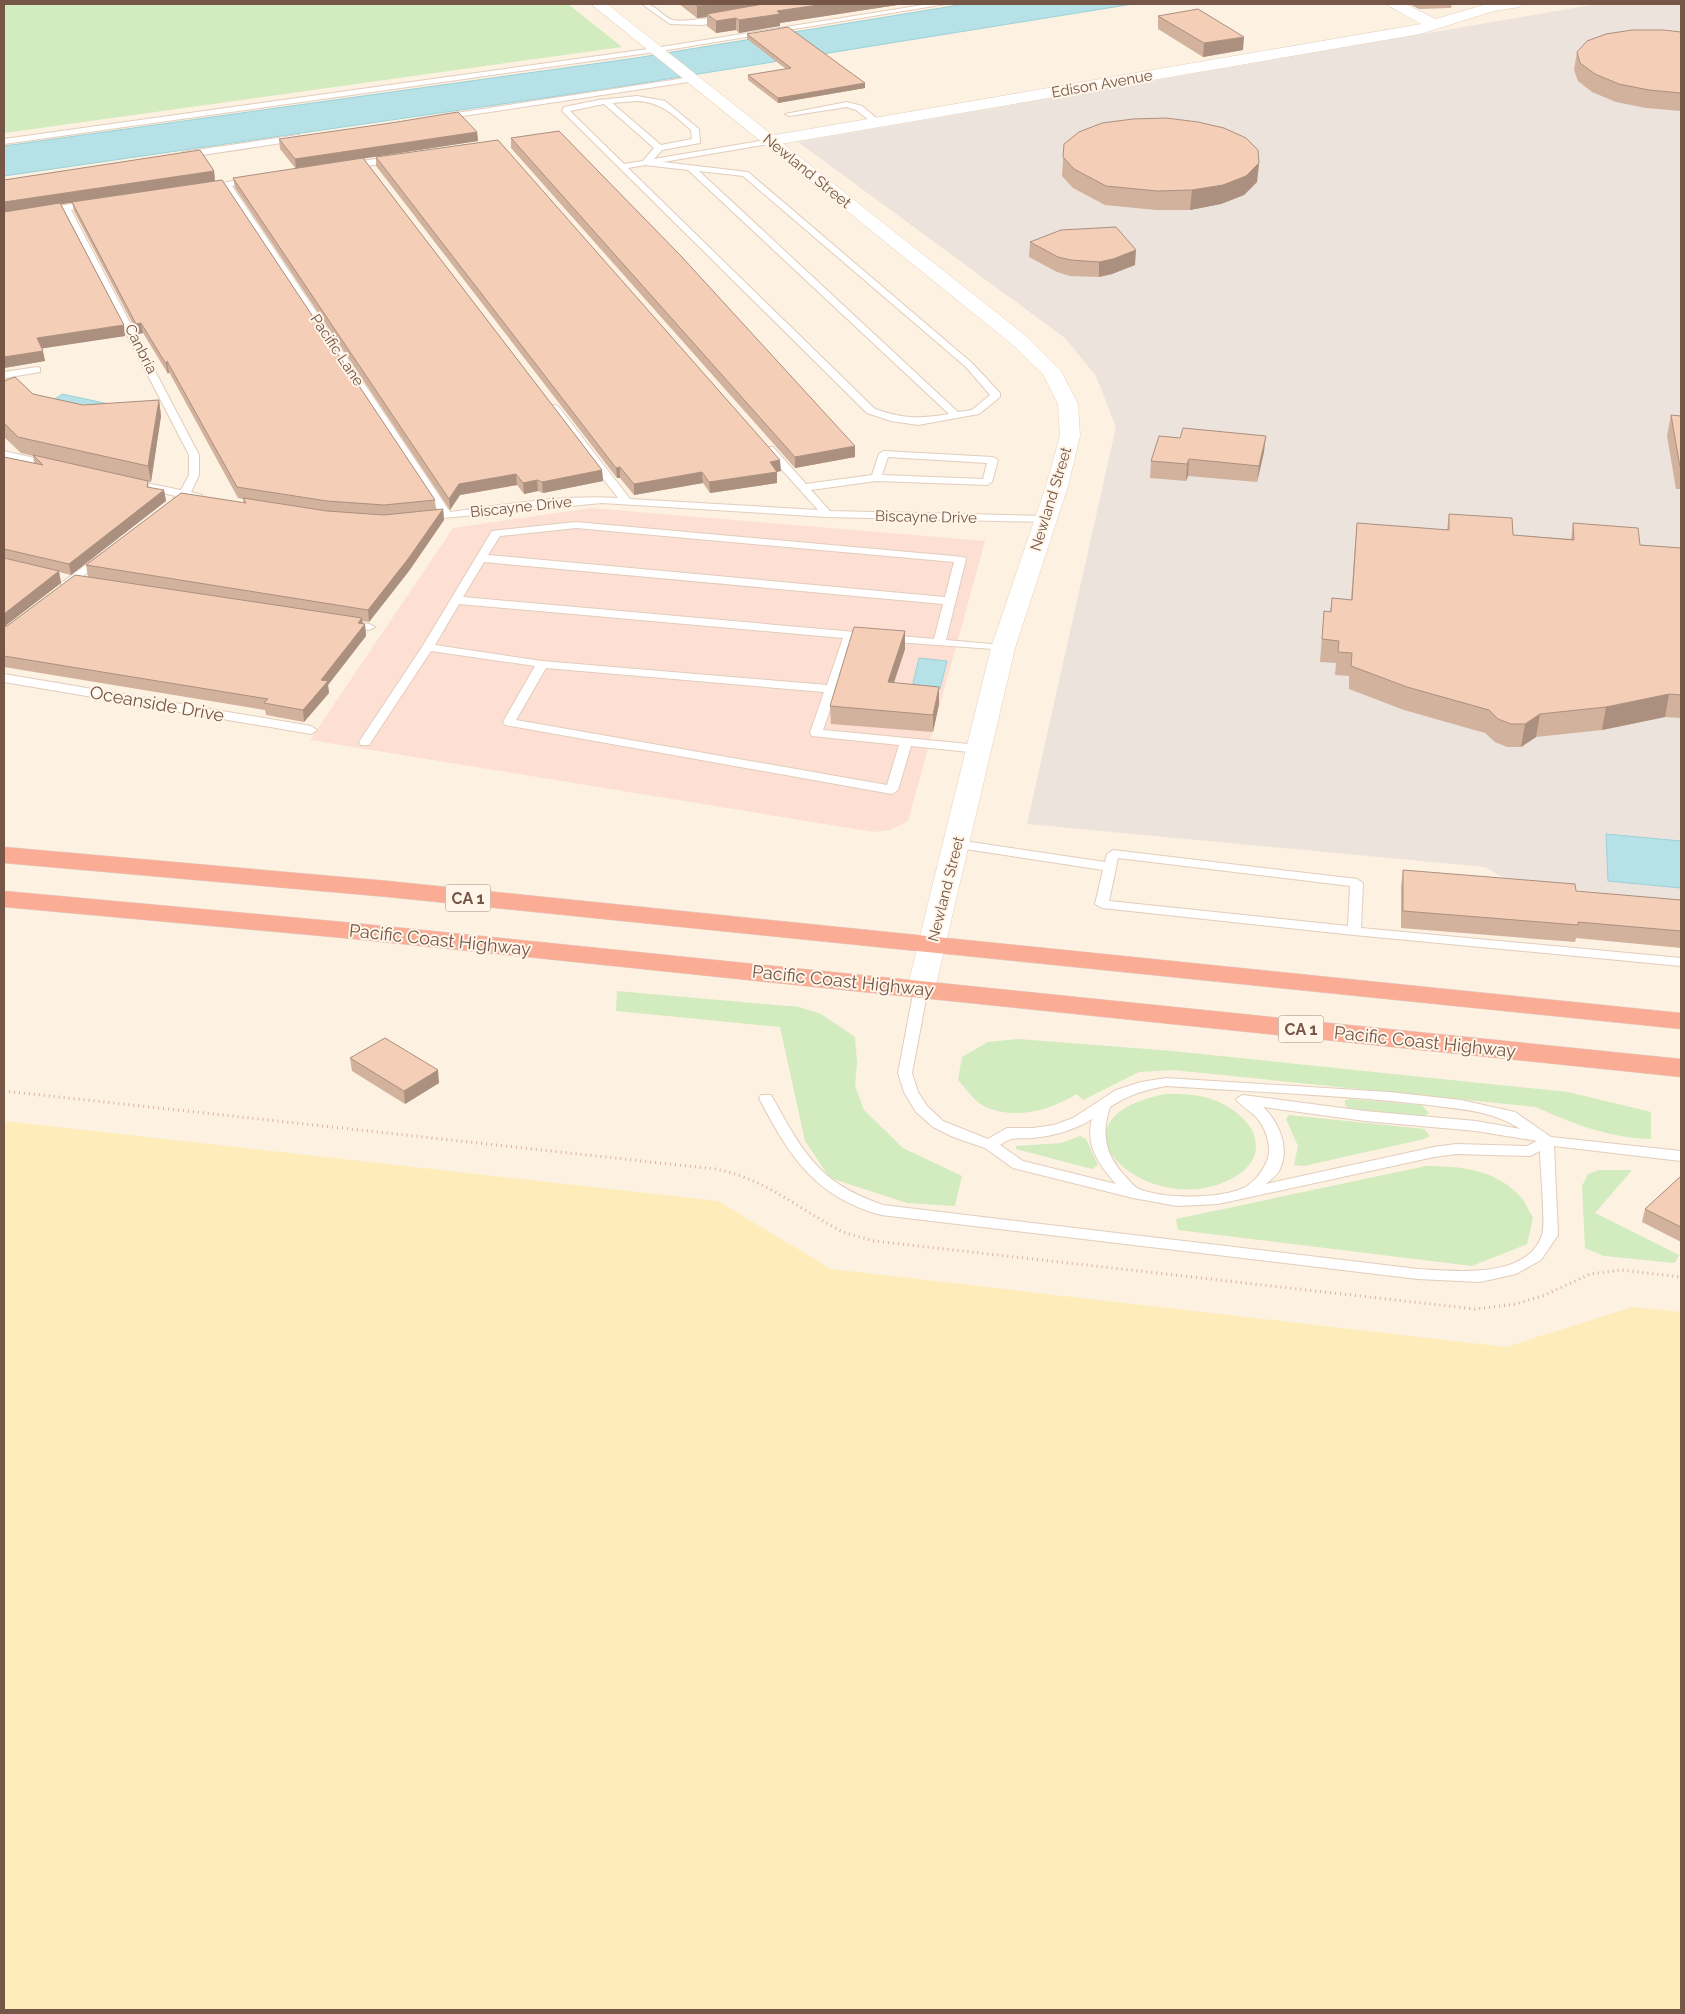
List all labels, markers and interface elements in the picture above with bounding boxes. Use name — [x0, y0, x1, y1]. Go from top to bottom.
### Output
street label: Edison Avenue — [1050, 66, 1154, 102]
street label: Newland Street — [759, 130, 855, 212]
street label: Pacific Lane — [306, 311, 368, 390]
street label: Canbria — [121, 321, 161, 377]
street label: Newland Street — [1027, 445, 1075, 553]
street label: Biscayne Drive — [469, 493, 573, 521]
street label: Biscayne Drive — [875, 507, 977, 527]
street label: Oceanside Drive — [88, 681, 226, 726]
street label: Newland Street — [924, 834, 968, 944]
road number: CA 1 — [446, 884, 490, 911]
street label: Pacific Coast Highway — [348, 920, 532, 960]
street label: Pacific Coast Highway — [751, 961, 935, 1001]
road number: CA 1 — [1278, 1016, 1324, 1042]
street label: Pacific Coast Highway — [1333, 1022, 1517, 1062]

